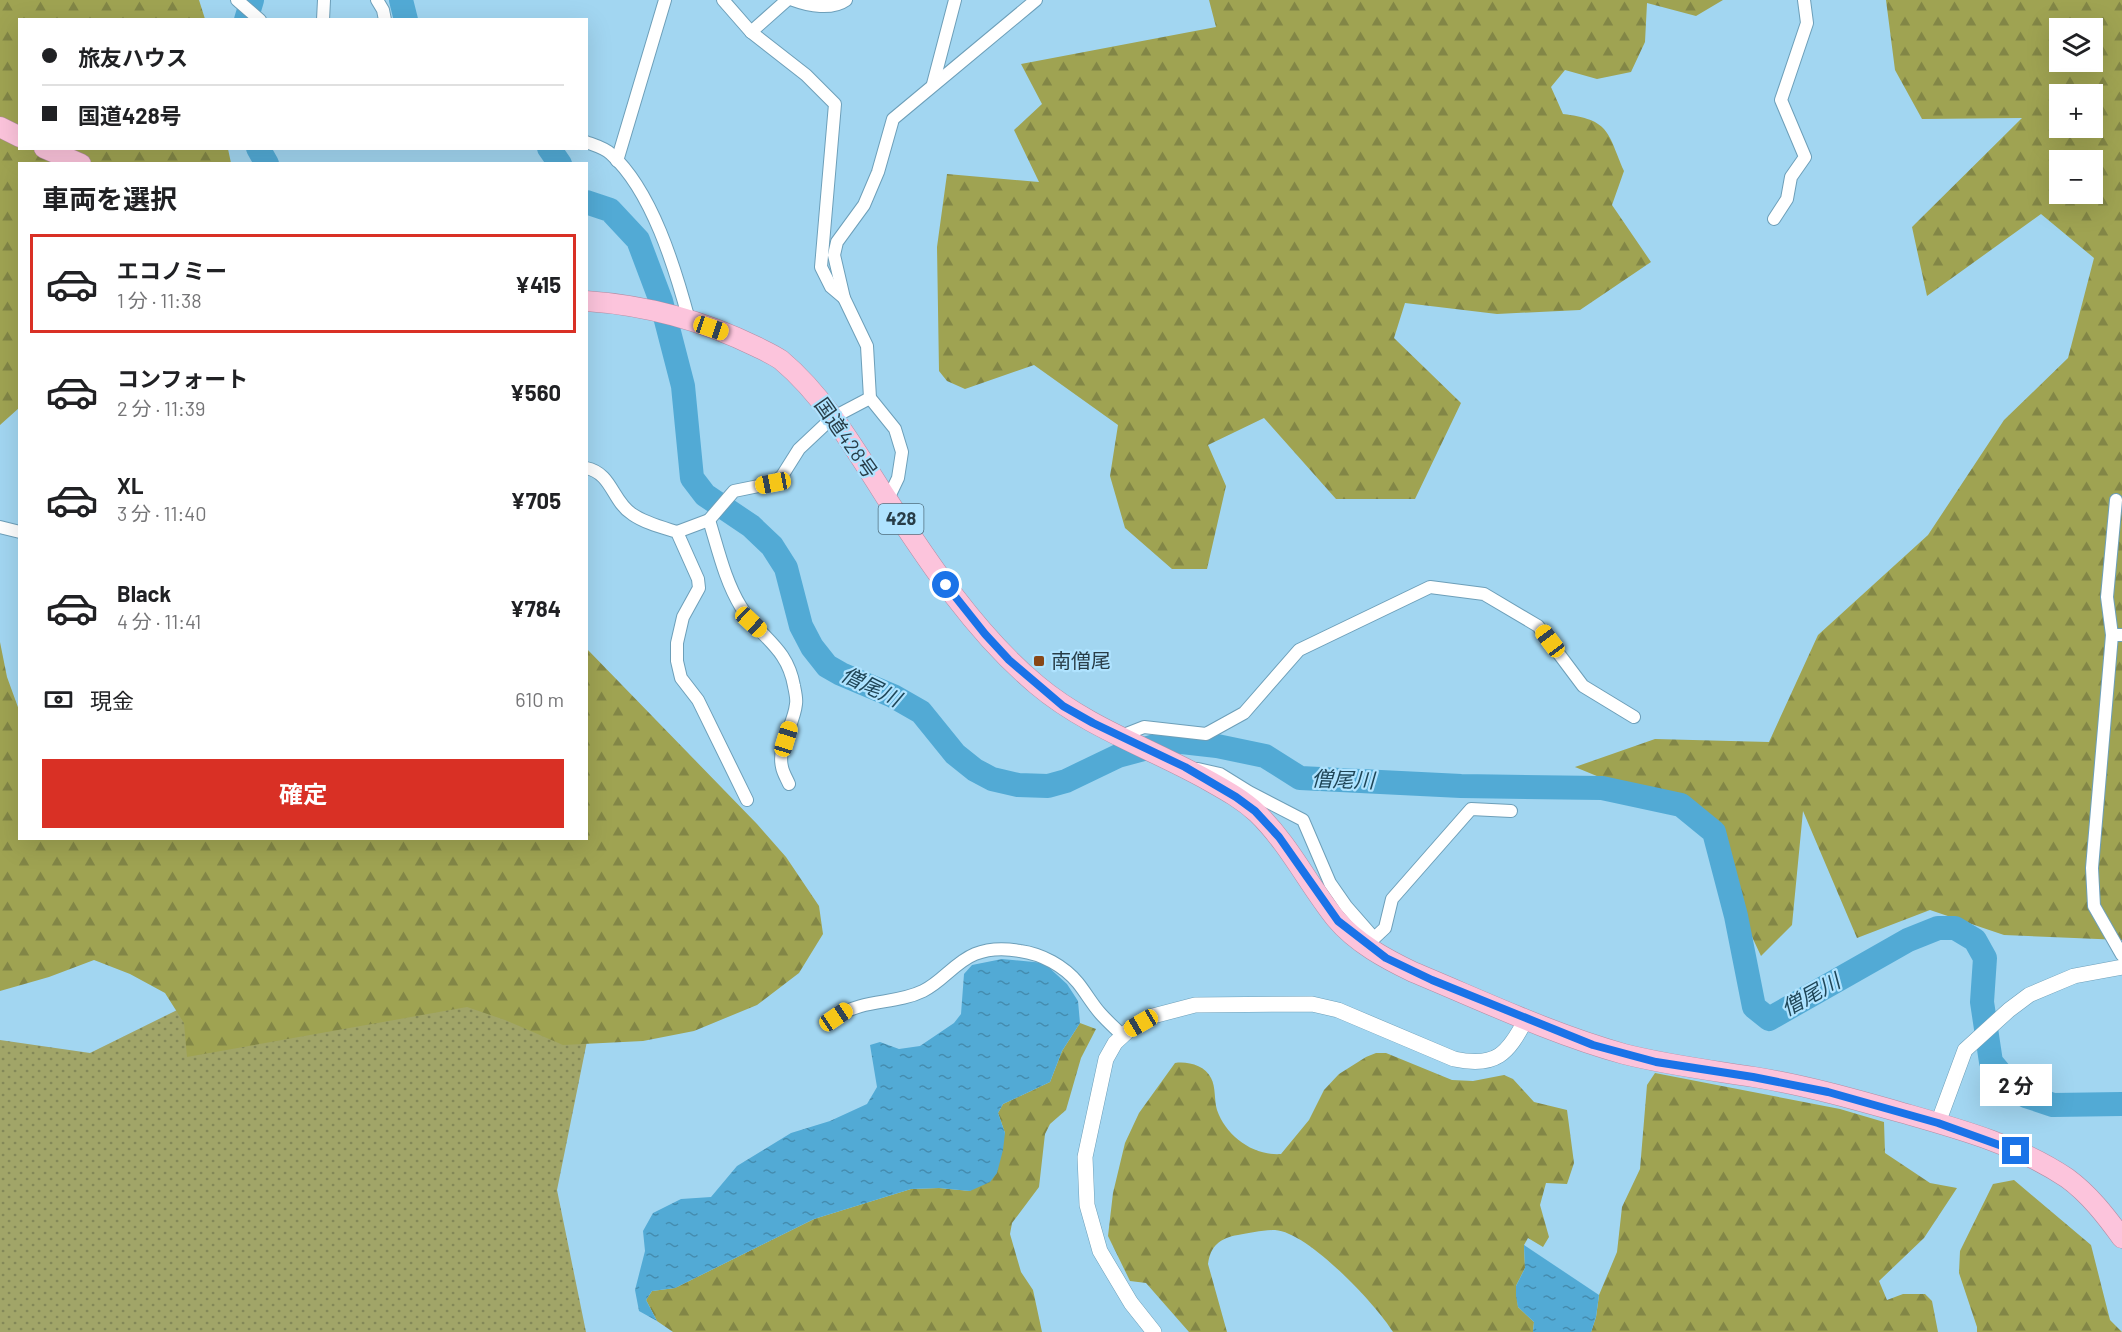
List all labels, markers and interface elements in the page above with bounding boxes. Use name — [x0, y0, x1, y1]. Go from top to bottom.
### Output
map controls — [2049, 18, 2103, 204]
button: layers — [2049, 18, 2103, 72]
text: 旅友ハウス — [78, 44, 188, 70]
button: + — [2049, 84, 2103, 138]
text: 国道428号 — [78, 102, 182, 128]
button: − — [2049, 150, 2103, 204]
text: 車両を選択 — [42, 182, 177, 214]
icon: car — [45, 257, 99, 311]
text: エコノミー — [117, 257, 227, 283]
text: ¥415 — [515, 271, 561, 297]
text: 1 分 · 11:38 — [117, 288, 202, 312]
car — [691, 314, 731, 342]
icon: car — [45, 365, 99, 419]
text: コンフォート — [117, 365, 248, 391]
text: ¥560 — [510, 379, 561, 405]
street label: 国道428号 — [811, 393, 883, 482]
text: 2 分 · 11:39 — [117, 396, 205, 420]
car — [754, 471, 792, 495]
text: XL — [117, 472, 143, 498]
icon: car — [45, 473, 99, 527]
text: ¥705 — [511, 487, 561, 513]
text: 3 分 · 11:40 — [117, 501, 207, 525]
road number: 428 — [878, 504, 924, 534]
route start — [932, 571, 959, 598]
text: Black — [117, 580, 171, 606]
icon: car — [45, 581, 99, 635]
text: ¥784 — [510, 595, 561, 621]
car — [732, 603, 770, 641]
text: 4 分 · 11:41 — [117, 609, 201, 633]
car — [1532, 621, 1568, 661]
place label: 南僧尾 — [1051, 648, 1111, 672]
marker: 南僧尾 — [1032, 654, 1046, 668]
water label: 僧尾川 — [838, 661, 907, 712]
icon: cash — [42, 683, 75, 716]
text: 現金 — [90, 687, 134, 713]
text: 610 m — [515, 687, 564, 711]
car — [772, 719, 800, 759]
button: 確定 — [42, 759, 564, 828]
water label: 僧尾川 — [1311, 765, 1377, 792]
water label: 僧尾川 — [1777, 967, 1846, 1020]
car — [816, 999, 856, 1035]
car — [1121, 1006, 1161, 1040]
callout: 2 分 — [1980, 1064, 2052, 1106]
text: 2 分 — [1998, 1073, 2034, 1097]
route end — [2002, 1137, 2029, 1164]

